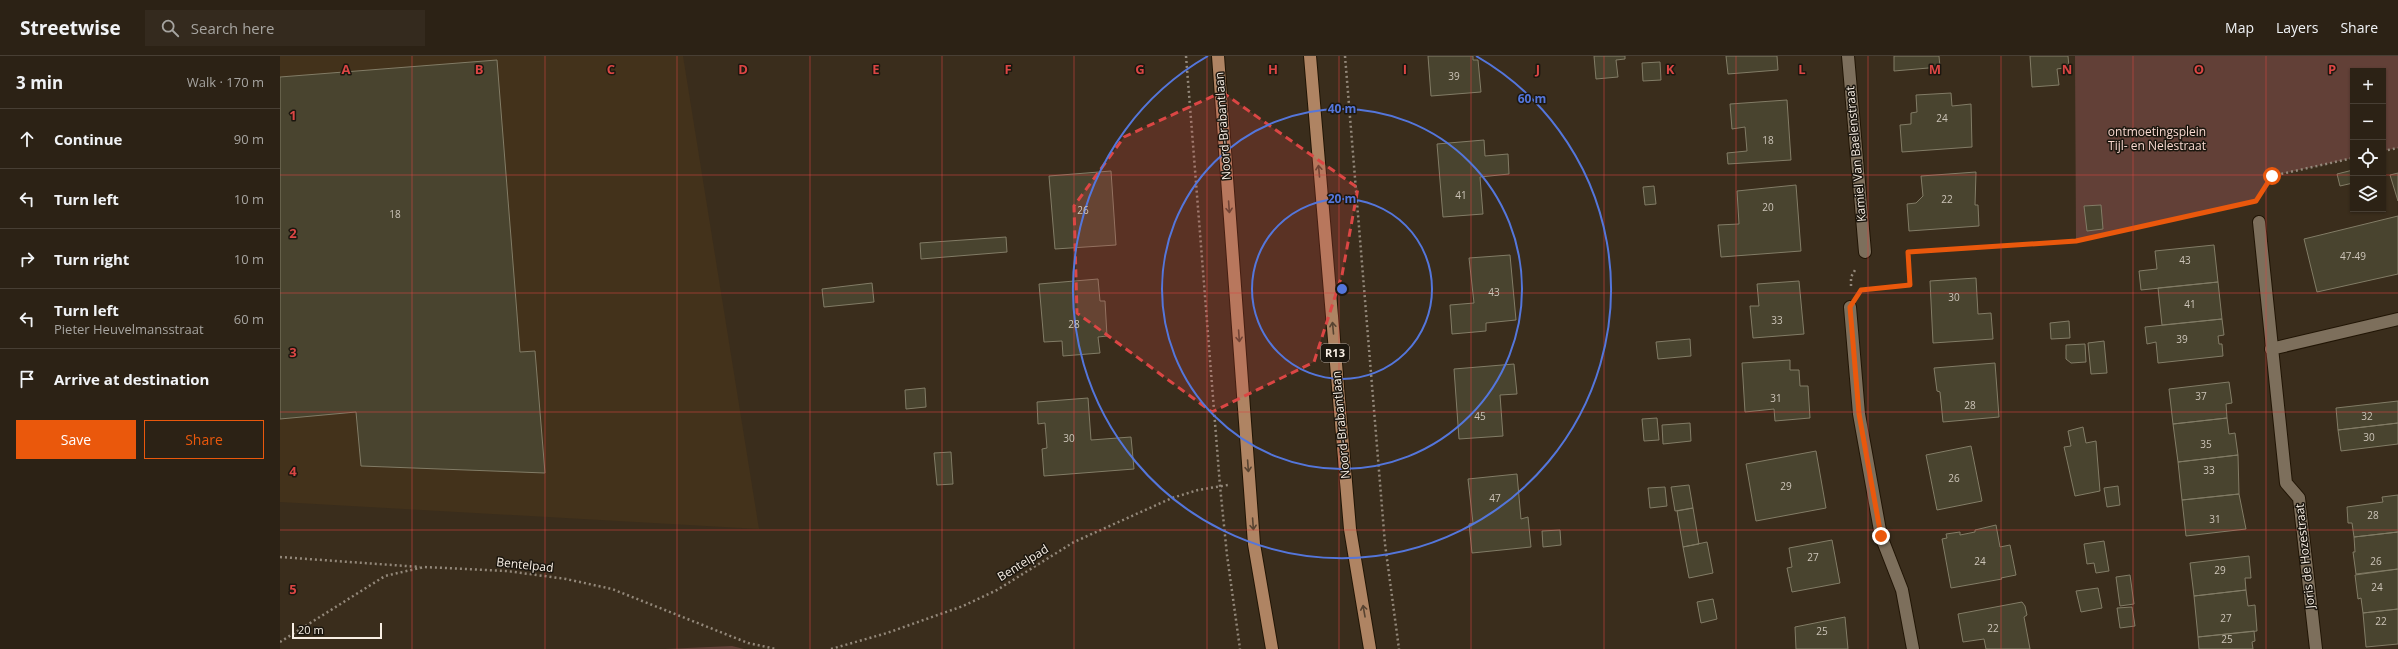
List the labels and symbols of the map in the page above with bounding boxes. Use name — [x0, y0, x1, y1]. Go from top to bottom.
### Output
text: A — [342, 60, 351, 78]
text: B — [475, 60, 484, 78]
text: C — [607, 60, 615, 78]
text: D — [738, 60, 748, 78]
text: E — [872, 60, 880, 78]
text: F — [1004, 60, 1012, 78]
text: G — [1135, 60, 1145, 78]
text: H — [1268, 60, 1278, 78]
text: I — [1403, 60, 1407, 78]
text: J — [1535, 60, 1540, 78]
text: K — [1666, 60, 1675, 78]
text: L — [1798, 60, 1806, 78]
text: M — [1929, 60, 1941, 78]
text: N — [2062, 60, 2072, 78]
text: O — [2194, 60, 2204, 78]
text: P — [2328, 60, 2336, 78]
house number: 39 — [1448, 69, 1460, 83]
street label: Noord-Brabantlaan — [1210, 71, 1235, 181]
street label: Kamiel Van Baelenstraat — [1841, 85, 1870, 223]
text: 60 m — [1518, 90, 1546, 107]
text: 40 m — [1328, 100, 1356, 117]
text: 1 — [289, 106, 297, 124]
house number: 24 — [1936, 111, 1948, 125]
park label: ontmoetingsplein Tijl- en Nelestraat — [2108, 123, 2206, 154]
house number: 18 — [1762, 133, 1774, 147]
one-way arrow — [1316, 165, 1323, 178]
route start — [2263, 167, 2281, 185]
house number: 41 — [1455, 188, 1467, 202]
text: 20 m — [1328, 190, 1356, 207]
house number: 22 — [1941, 192, 1953, 206]
one-way arrow — [1226, 200, 1233, 213]
house number: 20 — [1762, 200, 1774, 214]
house number: 26 — [1077, 203, 1089, 217]
house number: 18 — [389, 207, 401, 221]
text: 2 — [289, 224, 297, 242]
house number: 47-49 — [2340, 249, 2366, 263]
house number: 43 — [2179, 253, 2191, 267]
centre of rings — [1335, 282, 1349, 296]
house number: 43 — [1488, 285, 1500, 299]
house number: 30 — [1948, 290, 1960, 304]
house number: 41 — [2184, 297, 2196, 311]
house number: 33 — [1771, 313, 1783, 327]
house number: 28 — [1068, 317, 1080, 331]
one-way arrow — [1329, 322, 1336, 335]
one-way arrow — [1235, 329, 1242, 342]
house number: 39 — [2176, 332, 2188, 346]
text: 3 — [289, 343, 297, 361]
road number: R13 — [1321, 344, 1349, 362]
street label: Noord-Brabantlaan — [1327, 370, 1354, 480]
house number: 37 — [2195, 389, 2207, 403]
house number: 31 — [1770, 391, 1782, 405]
house number: 28 — [1964, 398, 1976, 412]
house number: 45 — [1474, 409, 1486, 423]
house number: 32 — [2361, 409, 2373, 423]
house number: 30 — [2363, 430, 2375, 444]
house number: 30 — [1063, 431, 1075, 445]
house number: 35 — [2200, 437, 2212, 451]
one-way arrow — [1245, 459, 1252, 472]
text: 4 — [289, 462, 297, 480]
house number: 33 — [2203, 463, 2215, 477]
house number: 26 — [1948, 471, 1960, 485]
house number: 29 — [1780, 479, 1792, 493]
house number: 47 — [1489, 491, 1501, 505]
street label: Joris de Hozestraat — [2291, 503, 2319, 610]
house number: 28 — [2367, 508, 2379, 522]
house number: 31 — [2209, 512, 2221, 526]
one-way arrow — [1249, 517, 1256, 530]
route end — [1872, 527, 1890, 545]
street label: Bentelpad — [994, 540, 1052, 585]
house number: 27 — [1807, 550, 1819, 564]
street label: Bentelpad — [496, 553, 554, 576]
house number: 24 — [1974, 554, 1986, 568]
house number: 26 — [2370, 554, 2382, 568]
house number: 29 — [2214, 563, 2226, 577]
text: 5 — [289, 580, 297, 598]
house number: 24 — [2371, 580, 2383, 594]
one-way arrow — [1359, 604, 1367, 617]
house number: 27 — [2220, 611, 2232, 625]
house number: 22 — [2375, 614, 2387, 628]
scale bar — [292, 621, 382, 640]
house number: 22 — [1987, 621, 1999, 635]
house number: 25 — [1816, 624, 1828, 638]
house number: 25 — [2221, 632, 2233, 646]

